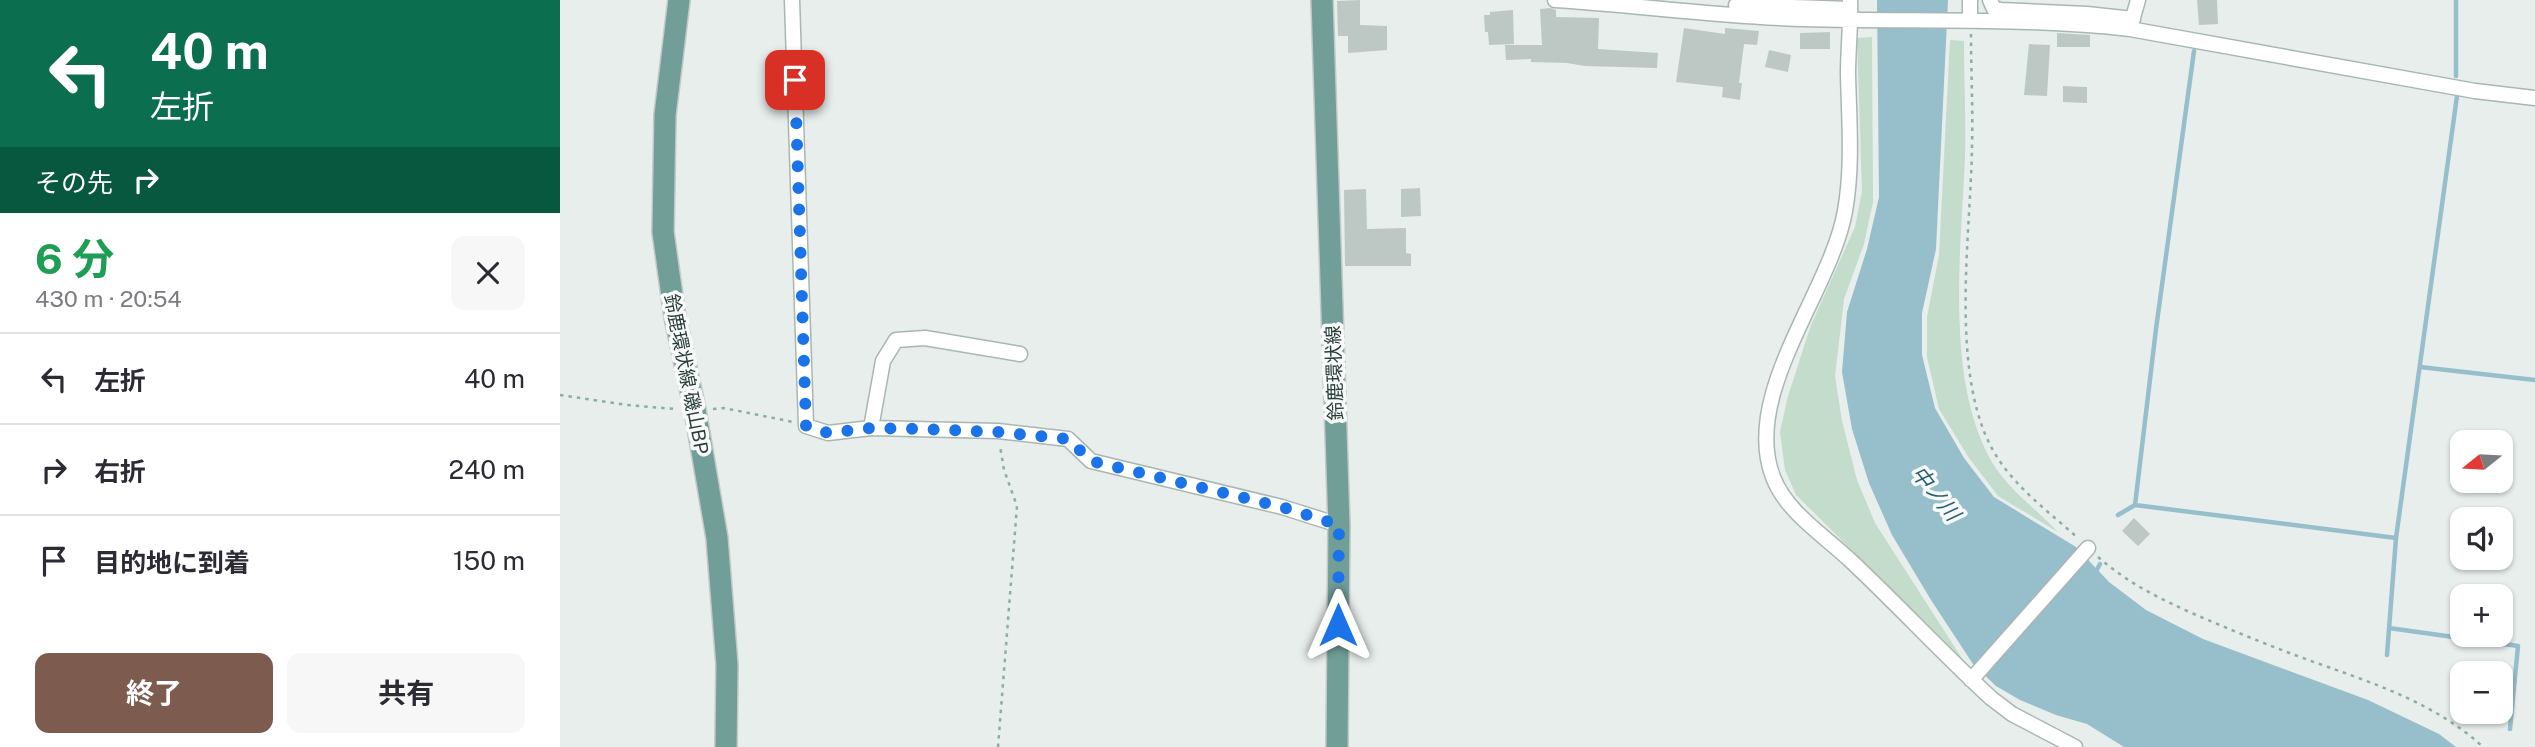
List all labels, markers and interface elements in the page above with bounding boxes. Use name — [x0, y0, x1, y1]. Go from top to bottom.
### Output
text: 40 m — [150, 22, 269, 80]
icon: left — [35, 28, 126, 119]
pin — [765, 50, 825, 110]
icon: arrive — [776, 61, 814, 99]
text: 左折 — [150, 88, 214, 125]
icon: right — [127, 161, 165, 199]
text: その先 — [35, 167, 113, 198]
text: 6 分 — [35, 234, 114, 283]
button: close — [451, 236, 525, 310]
text: 430 m · 20:54 — [35, 285, 182, 312]
street label: 鈴鹿環状線 磯山BP — [661, 292, 713, 456]
street label: 鈴鹿環状線 — [1321, 325, 1347, 421]
icon: left — [35, 360, 73, 398]
text: 40 m — [464, 363, 525, 394]
text: 左折 — [94, 365, 146, 396]
north arrow — [2450, 430, 2513, 494]
map controls — [2450, 430, 2513, 724]
icon: right — [35, 451, 73, 489]
text: 240 m — [448, 454, 525, 485]
text: 右折 — [94, 456, 146, 487]
water label: 中ノ川 — [1906, 461, 1967, 527]
button: sound — [2450, 507, 2513, 570]
icon: arrive — [35, 542, 73, 580]
text: 150 m — [453, 545, 525, 576]
text: 目的地に到着 — [94, 547, 250, 578]
button: + — [2450, 584, 2513, 647]
position arrow — [1301, 588, 1375, 662]
button: 終了 — [35, 653, 273, 733]
button: 共有 — [287, 653, 525, 733]
button: − — [2450, 661, 2513, 724]

